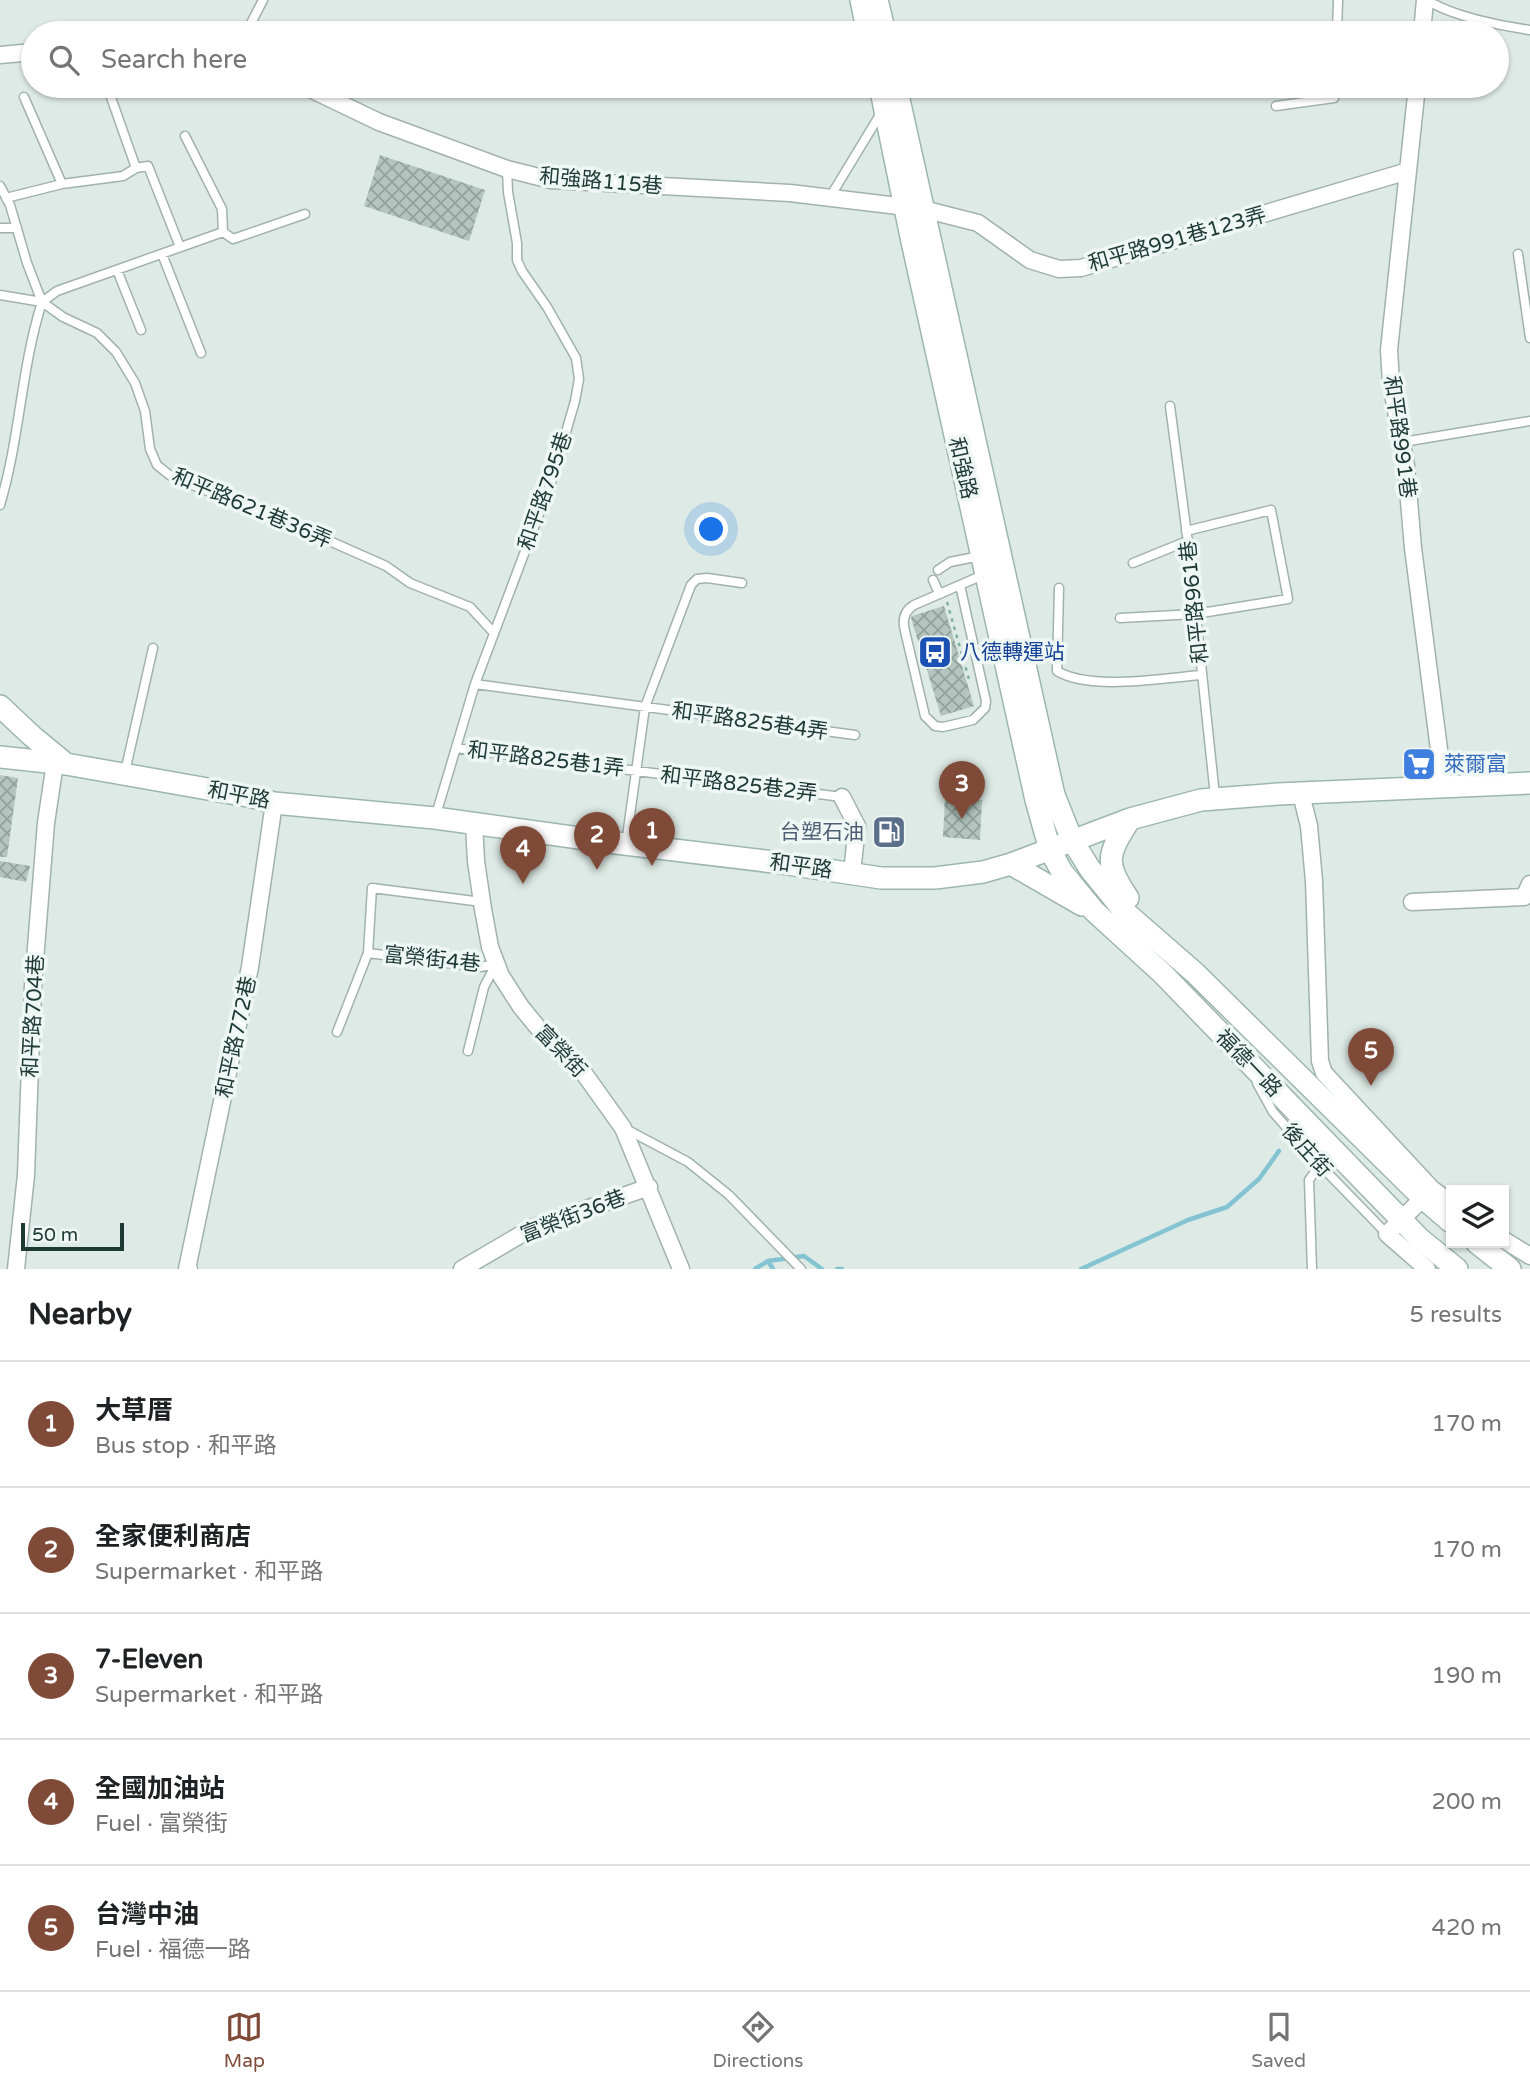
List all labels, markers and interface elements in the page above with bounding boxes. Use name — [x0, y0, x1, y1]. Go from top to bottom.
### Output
search box — [21, 21, 1509, 98]
icon: search — [45, 41, 83, 79]
text: Search here — [101, 44, 247, 75]
street label: 和強路115巷 — [538, 164, 664, 199]
street label: 和平路991巷123弄 — [1085, 202, 1269, 277]
street label: 和平路991巷 — [1379, 374, 1420, 500]
street label: 和平路795巷 — [514, 429, 577, 554]
street label: 和強路 — [943, 435, 982, 502]
street label: 和平路621巷36弄 — [168, 464, 335, 553]
your location — [694, 512, 728, 546]
street label: 和平路961巷 — [1176, 539, 1213, 665]
bus stop icon: 八德轉運站 — [916, 633, 954, 671]
place label: 八德轉運站 — [960, 640, 1065, 665]
street label: 和平路825巷4弄 — [670, 698, 830, 745]
street label: 和平路825巷1弄 — [466, 737, 626, 782]
supermarket icon: 萊爾富 — [1400, 745, 1438, 783]
place label: 萊爾富 — [1444, 752, 1507, 777]
pin: 3 — [939, 761, 985, 819]
street label: 和平路825巷2弄 — [659, 762, 819, 807]
street label: 和平路 — [206, 777, 272, 814]
pin: 1 — [629, 808, 675, 866]
pin: 2 — [574, 812, 620, 870]
fuel station icon: 台塑石油 — [870, 813, 908, 851]
place label: 台塑石油 — [780, 820, 864, 845]
pin: 4 — [500, 826, 546, 884]
street label: 和平路 — [768, 850, 834, 883]
street label: 富榮街4巷 — [382, 942, 482, 977]
street label: 和平路704巷 — [18, 954, 49, 1078]
street label: 和平路772巷 — [211, 974, 262, 1100]
street label: 富榮街 — [530, 1020, 592, 1083]
street label: 福德一路 — [1210, 1024, 1287, 1102]
pin: 5 — [1348, 1028, 1394, 1086]
street label: 後庄街 — [1276, 1119, 1337, 1182]
street label: 富榮街36巷 — [517, 1185, 629, 1248]
map controls — [1446, 1185, 1509, 1248]
button: layers — [1446, 1185, 1509, 1248]
scale bar — [21, 1220, 124, 1252]
text: 50 m — [32, 1224, 78, 1246]
text: Nearby — [28, 1296, 132, 1333]
text: 5 results — [1409, 1301, 1502, 1329]
text: 大草厝 — [95, 1395, 173, 1426]
text: 1 — [44, 1410, 58, 1438]
text: 170 m — [1432, 1410, 1502, 1438]
text: Bus stop · 和平路 — [95, 1432, 277, 1460]
text: 全家便利商店 — [95, 1521, 251, 1552]
text: 2 — [44, 1536, 58, 1564]
text: 170 m — [1432, 1536, 1502, 1564]
text: Supermarket · 和平路 — [95, 1558, 323, 1586]
text: 7-Eleven — [95, 1644, 203, 1675]
text: 3 — [44, 1662, 58, 1690]
text: 190 m — [1432, 1662, 1502, 1690]
text: Supermarket · 和平路 — [95, 1681, 323, 1709]
text: 全國加油站 — [95, 1773, 225, 1804]
text: 4 — [44, 1788, 58, 1816]
text: 200 m — [1432, 1788, 1502, 1816]
text: Fuel · 富榮街 — [95, 1810, 228, 1838]
text: 台灣中油 — [95, 1899, 199, 1930]
text: 5 — [44, 1914, 58, 1942]
text: 420 m — [1432, 1914, 1502, 1942]
text: Fuel · 福德一路 — [95, 1936, 251, 1964]
tab: Map — [224, 2008, 265, 2072]
tab: Directions — [713, 2008, 804, 2072]
tab: Saved — [1251, 2008, 1306, 2072]

